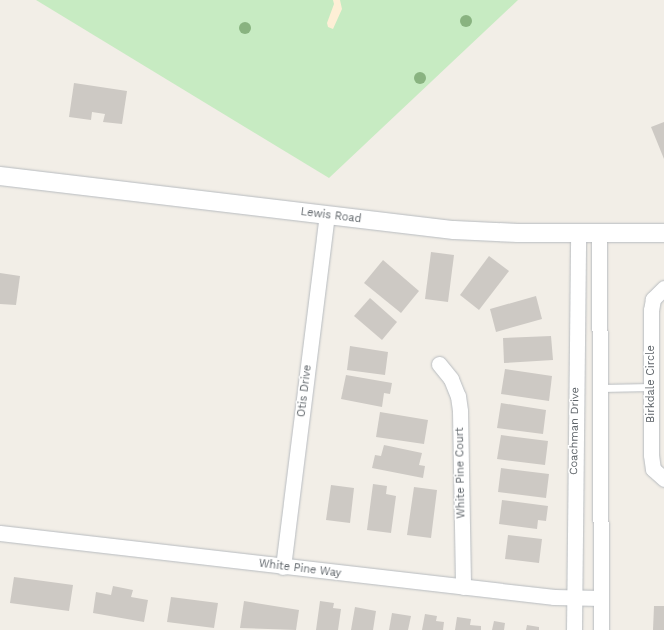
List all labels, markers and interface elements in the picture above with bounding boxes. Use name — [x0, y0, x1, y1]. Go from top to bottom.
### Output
street label: Lewis Road — [300, 206, 362, 226]
street label: Birkdale Circle — [644, 345, 658, 423]
street label: Otis Drive — [295, 364, 315, 418]
street label: Coachman Drive — [568, 387, 582, 475]
street label: White Pine Court — [454, 427, 468, 519]
street label: White Pine Way — [258, 557, 342, 581]

